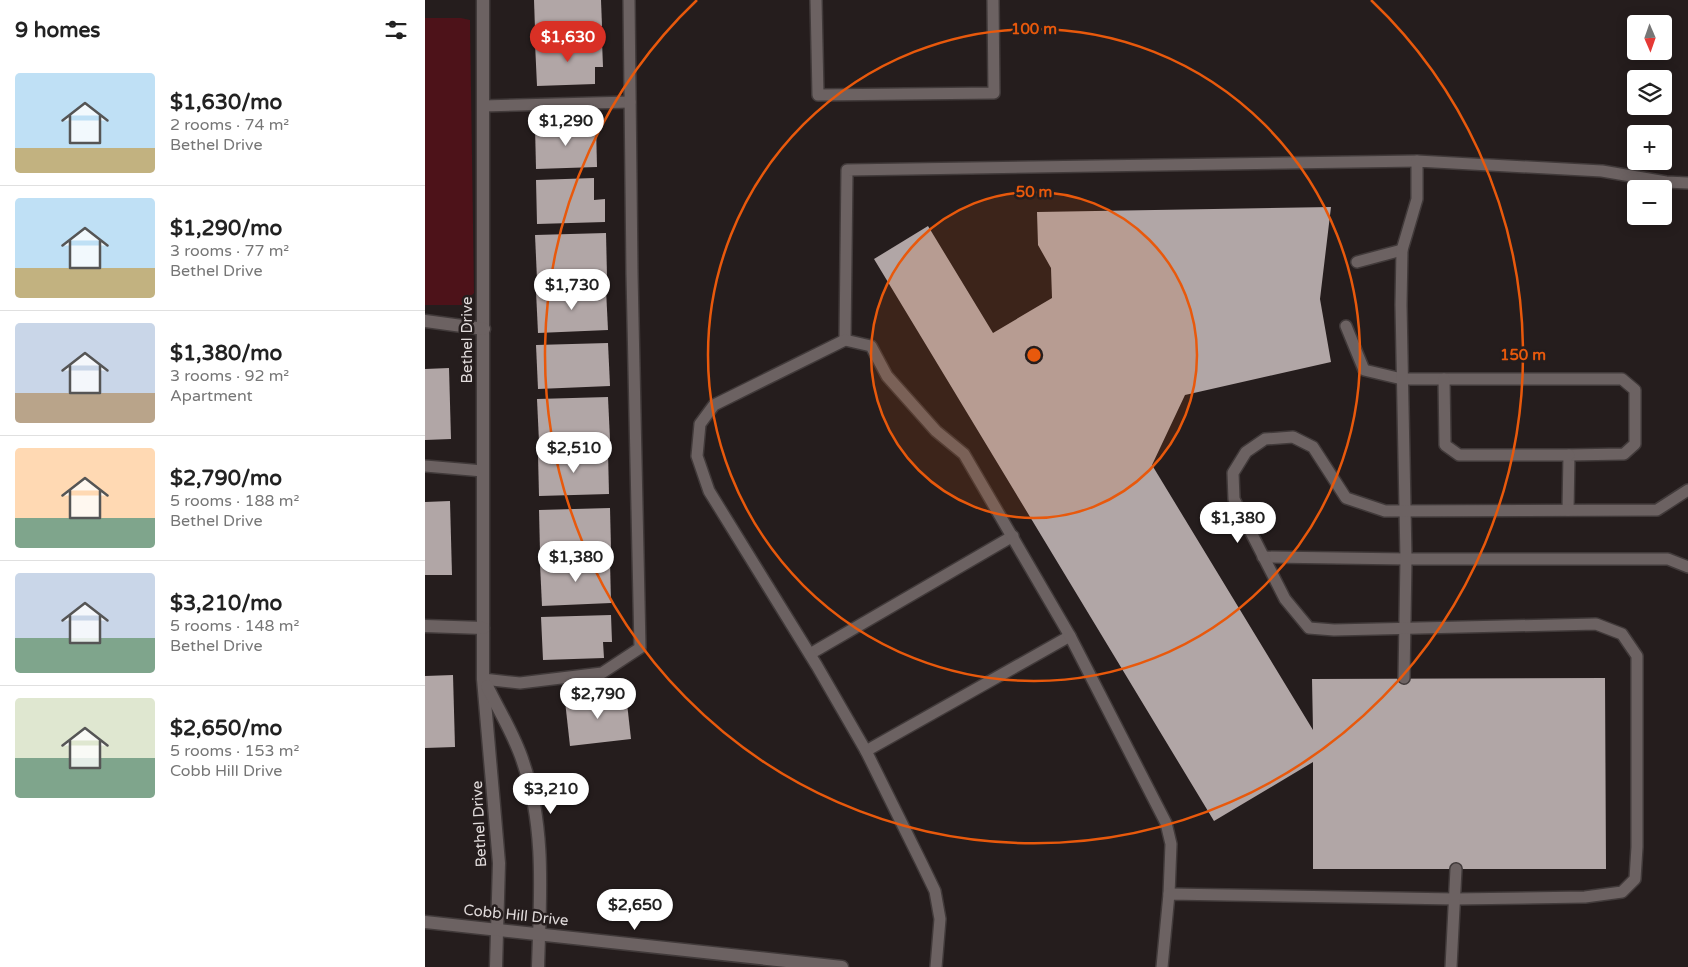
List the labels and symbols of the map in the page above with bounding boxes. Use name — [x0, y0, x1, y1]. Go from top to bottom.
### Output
north arrow — [1627, 15, 1673, 60]
pin: $1,630 — [527, 20, 609, 63]
text: 100 m — [1011, 20, 1057, 38]
pin: $1,290 — [525, 104, 607, 147]
text: 50 m — [1016, 183, 1052, 201]
pin: $1,730 — [531, 268, 613, 311]
street label: Bethel Drive — [458, 297, 476, 383]
centre of rings — [1025, 346, 1043, 364]
text: 150 m — [1500, 346, 1546, 364]
pin: $2,510 — [533, 432, 615, 474]
pin: $1,380 — [1197, 502, 1279, 544]
pin: $1,380 — [535, 540, 617, 583]
pin: $2,790 — [557, 678, 639, 720]
pin: $3,210 — [510, 772, 592, 815]
street label: Bethel Drive — [468, 780, 490, 868]
pin: $2,650 — [594, 888, 676, 931]
street label: Cobb Hill Drive — [463, 901, 569, 929]

